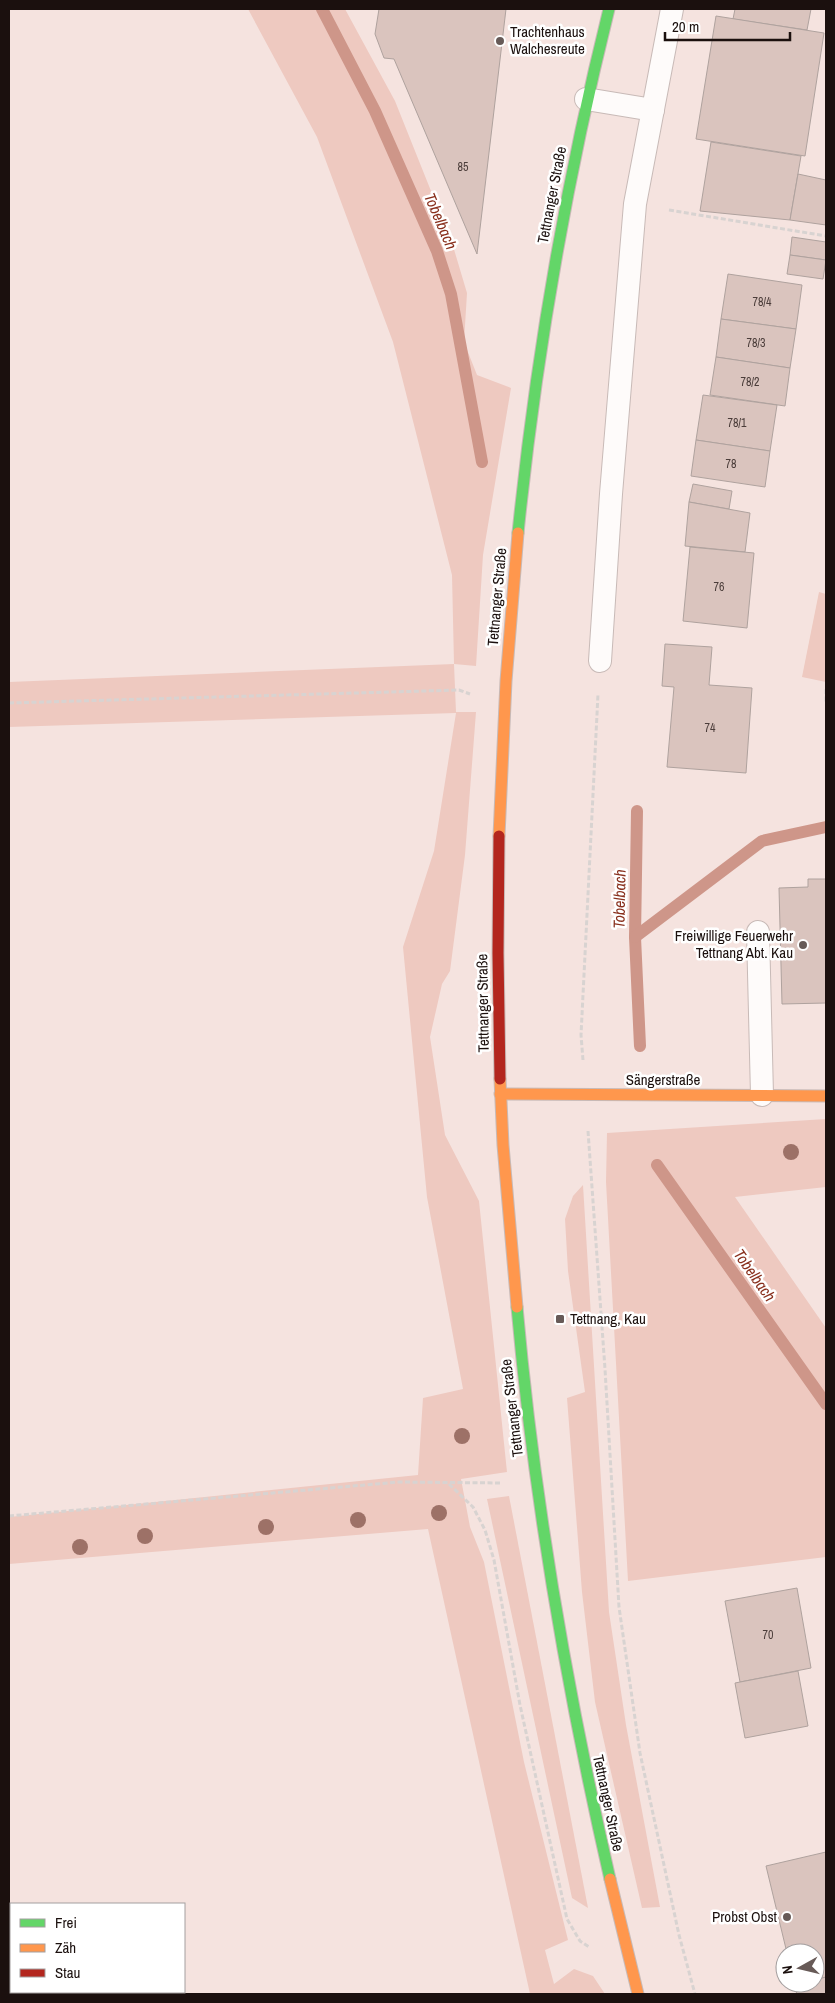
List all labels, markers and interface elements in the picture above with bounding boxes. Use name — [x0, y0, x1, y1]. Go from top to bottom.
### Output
scale bar — [665, 10, 790, 42]
text: 20 m — [672, 16, 699, 37]
place label: Trachtenhaus Walchesreute — [510, 21, 585, 59]
marker: Trachtenhaus Walchesreute — [494, 35, 506, 47]
street label: Tettnanger Straße — [532, 144, 571, 245]
house number: 85 — [458, 159, 469, 175]
water label: Tobelbach — [419, 189, 463, 253]
house number: 78/4 — [752, 294, 772, 310]
house number: 78/3 — [746, 335, 766, 351]
house number: 78/2 — [740, 374, 760, 390]
house number: 78/1 — [727, 415, 747, 431]
house number: 78 — [726, 456, 736, 472]
street label: Tettnanger Straße — [482, 547, 511, 647]
house number: 76 — [714, 579, 724, 595]
house number: 74 — [705, 720, 716, 736]
water label: Tobelbach — [607, 869, 631, 929]
place label: Freiwillige Feuerwehr Tettnang Abt. Kau — [675, 925, 793, 963]
marker: Freiwillige Feuerwehr Tettnang Abt. Kau — [797, 939, 809, 951]
street label: Tettnanger Straße — [471, 953, 494, 1052]
street label: Sängerstraße — [626, 1069, 700, 1090]
water label: Tobelbach — [729, 1244, 781, 1306]
place label: Tettnang, Kau — [570, 1308, 646, 1329]
marker: Tettnang, Kau — [554, 1313, 566, 1325]
street label: Tettnanger Straße — [495, 1358, 528, 1458]
house number: 70 — [763, 1627, 773, 1643]
street label: Tettnanger Straße — [588, 1753, 629, 1853]
legend — [10, 1903, 185, 1993]
place label: Probst Obst — [712, 1906, 778, 1927]
marker: Probst Obst — [781, 1911, 793, 1923]
text: Frei — [55, 1912, 77, 1933]
text: Zäh — [55, 1937, 76, 1958]
north arrow — [775, 1943, 825, 1993]
text: Stau — [55, 1962, 80, 1983]
text: N — [778, 1964, 797, 1975]

